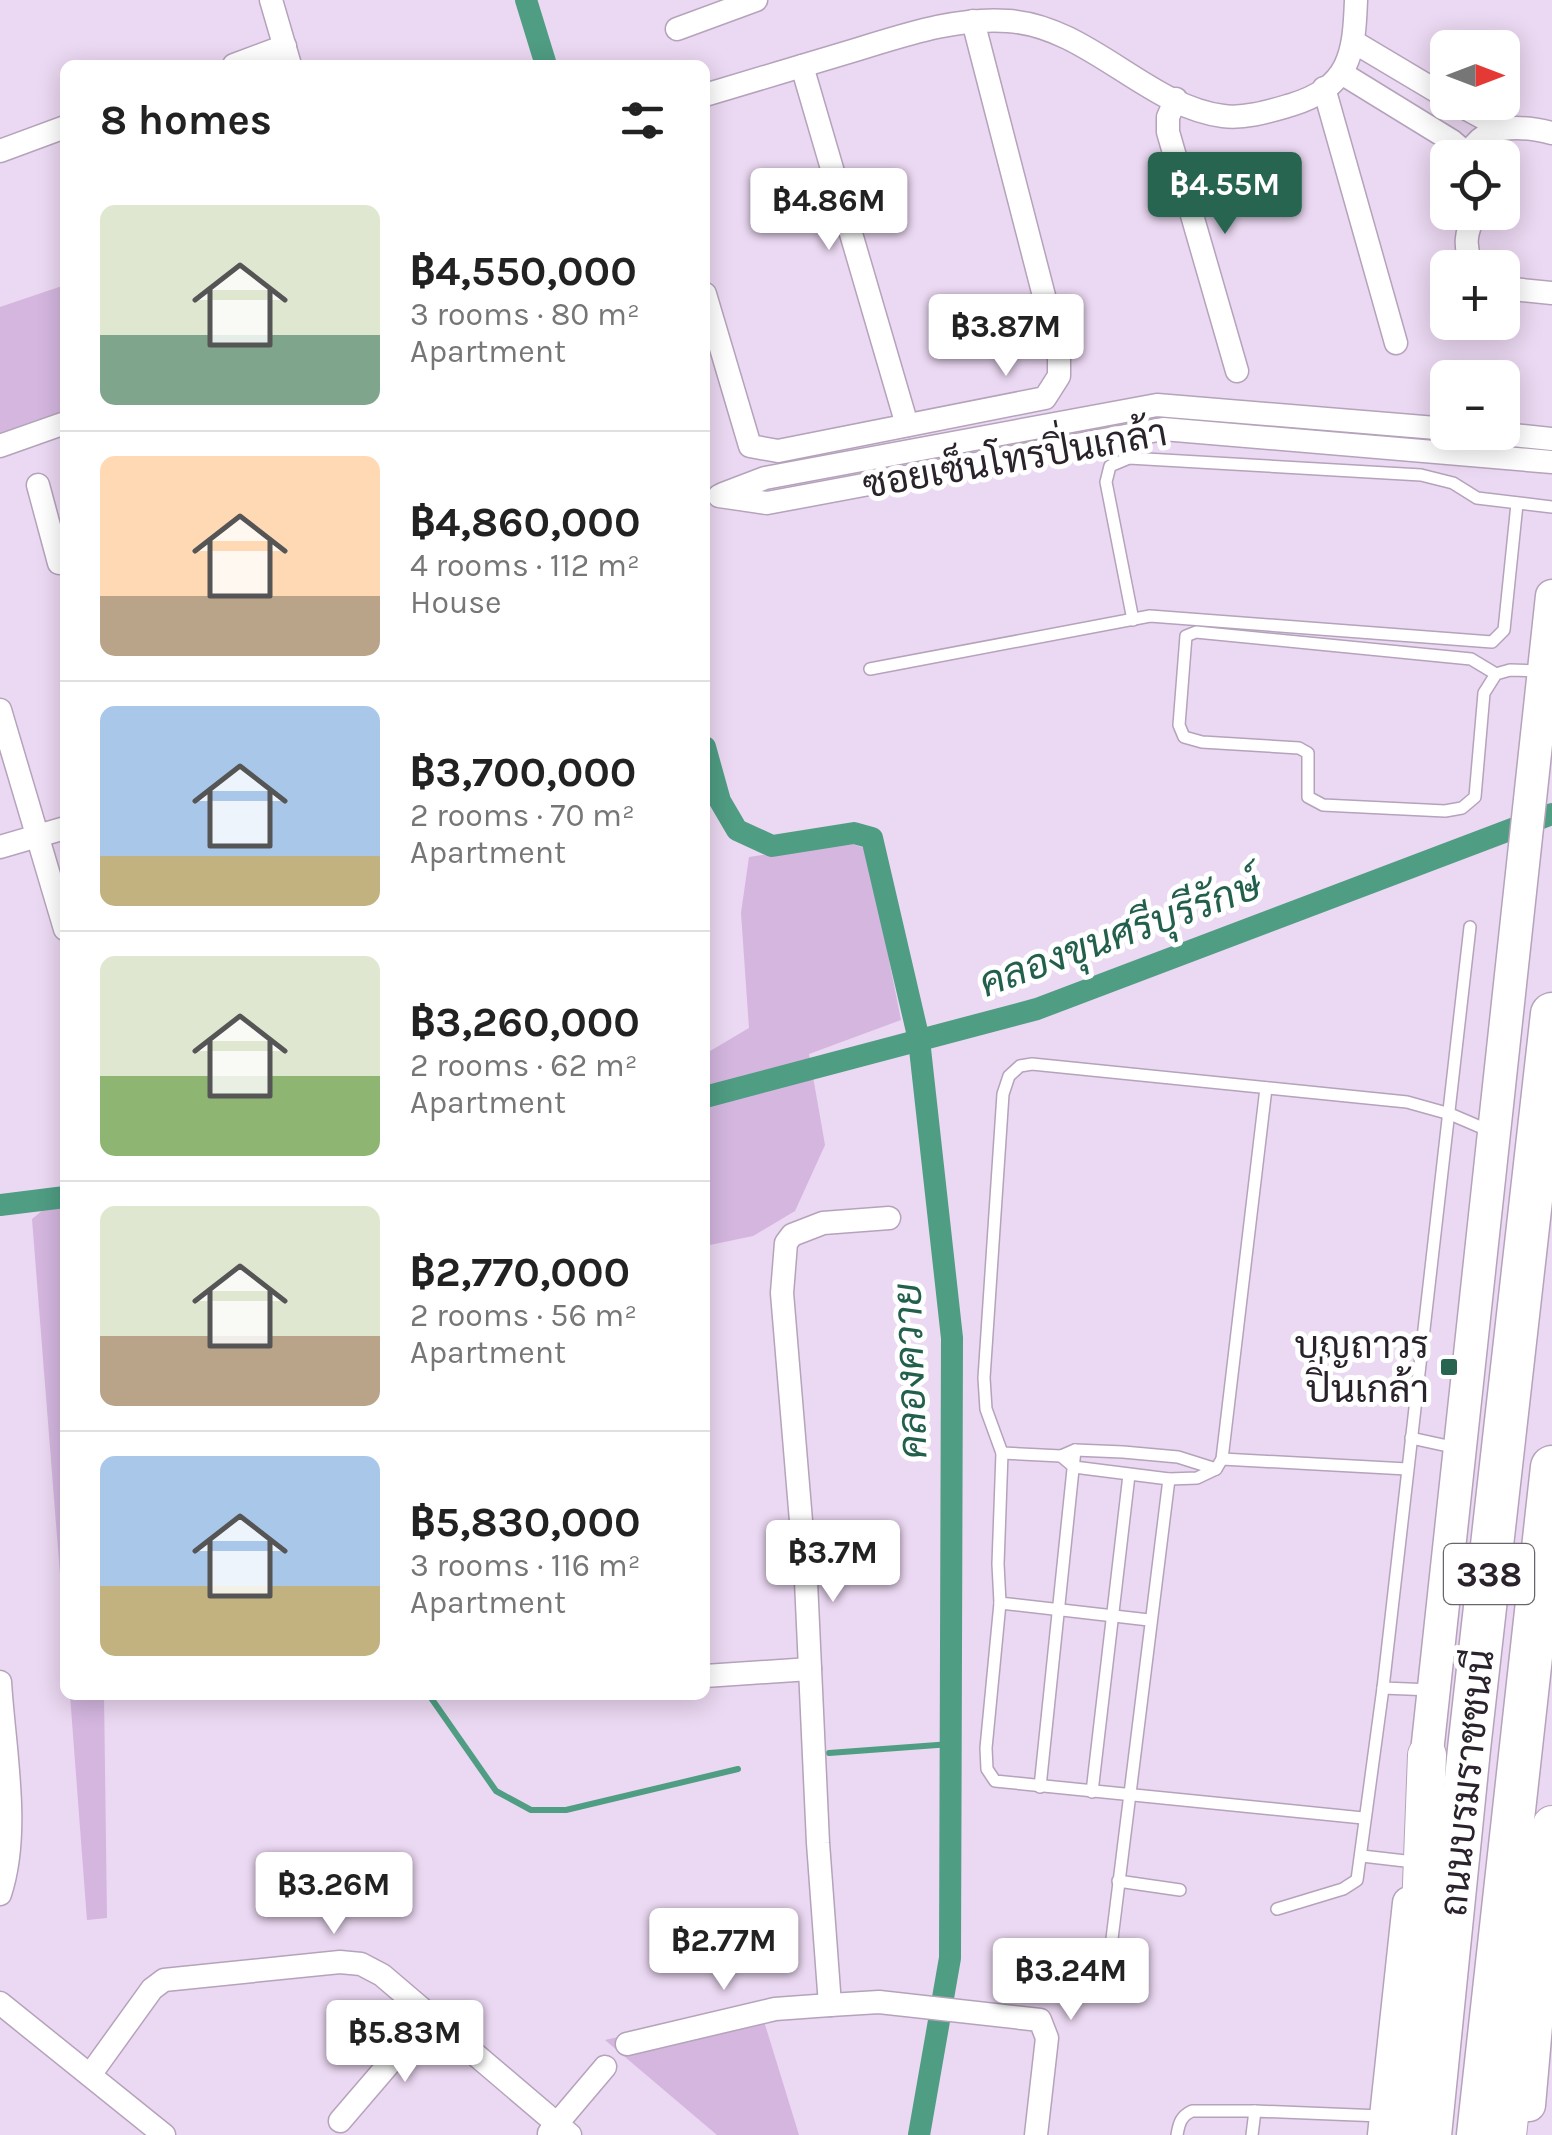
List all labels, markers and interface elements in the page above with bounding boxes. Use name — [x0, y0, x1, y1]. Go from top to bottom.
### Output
north arrow — [1430, 30, 1520, 120]
map controls — [1430, 30, 1520, 450]
icon: filters — [615, 93, 670, 148]
text: 8 homes — [100, 95, 272, 145]
button: locate — [1430, 140, 1520, 230]
pin: ฿4.55M — [1144, 152, 1306, 237]
text: ฿4.55M — [1170, 166, 1280, 203]
pin: ฿4.86M — [748, 168, 910, 253]
text: ฿4.86M — [772, 182, 886, 219]
icon: home — [180, 245, 300, 365]
text: ฿4,550,000 — [410, 246, 637, 296]
button: + — [1430, 250, 1520, 340]
pin: ฿3.87M — [925, 294, 1087, 379]
text: 3 rooms · 80 m² — [410, 296, 640, 333]
text: ฿3.87M — [951, 308, 1061, 345]
text: Apartment — [410, 333, 566, 370]
button: − — [1430, 360, 1520, 450]
street label: ซอยเซ็นโทรปิ่นเกล้า — [858, 399, 1170, 508]
icon: home — [180, 496, 300, 616]
text: ฿4,860,000 — [410, 497, 640, 547]
text: 4 rooms · 112 m² — [410, 547, 640, 584]
text: House — [410, 584, 502, 621]
icon: home — [180, 746, 300, 866]
text: ฿3,700,000 — [410, 747, 636, 797]
text: 2 rooms · 70 m² — [410, 797, 635, 834]
text: Apartment — [410, 834, 566, 871]
water label: คลองขุนศรีบุรีรักษ์ — [972, 857, 1273, 1011]
icon: home — [180, 996, 300, 1116]
text: ฿3,260,000 — [410, 997, 640, 1047]
text: 2 rooms · 62 m² — [410, 1047, 638, 1084]
text: Apartment — [410, 1084, 566, 1121]
icon: home — [180, 1246, 300, 1366]
text: ฿2,770,000 — [410, 1247, 630, 1297]
water label: คลองควาย — [883, 1282, 937, 1460]
text: 2 rooms · 56 m² — [410, 1297, 637, 1334]
place label: บุญถาวร ปิ่นเกล้า — [1295, 1323, 1429, 1412]
text: Apartment — [410, 1334, 566, 1371]
marker: บุญถาวร ปิ่นเกล้า — [1438, 1356, 1460, 1378]
icon: home — [180, 1496, 300, 1616]
text: ฿5,830,000 — [410, 1497, 641, 1547]
pin: ฿3.7M — [763, 1520, 903, 1605]
text: ฿3.7M — [788, 1534, 878, 1571]
road number: 338 — [1444, 1544, 1534, 1604]
text: 3 rooms · 116 m² — [410, 1547, 641, 1584]
text: Apartment — [410, 1584, 566, 1621]
street label: ถนนบรมราชชนนี — [1430, 1647, 1503, 1919]
pin: ฿3.26M — [253, 1852, 415, 1937]
text: ฿3.26M — [278, 1866, 390, 1903]
pin: ฿2.77M — [643, 1908, 805, 1993]
text: ฿2.77M — [671, 1922, 777, 1959]
pin: ฿3.24M — [990, 1938, 1152, 2023]
text: ฿3.24M — [1015, 1952, 1127, 1989]
pin: ฿5.83M — [324, 2000, 486, 2085]
text: ฿5.83M — [348, 2014, 462, 2051]

